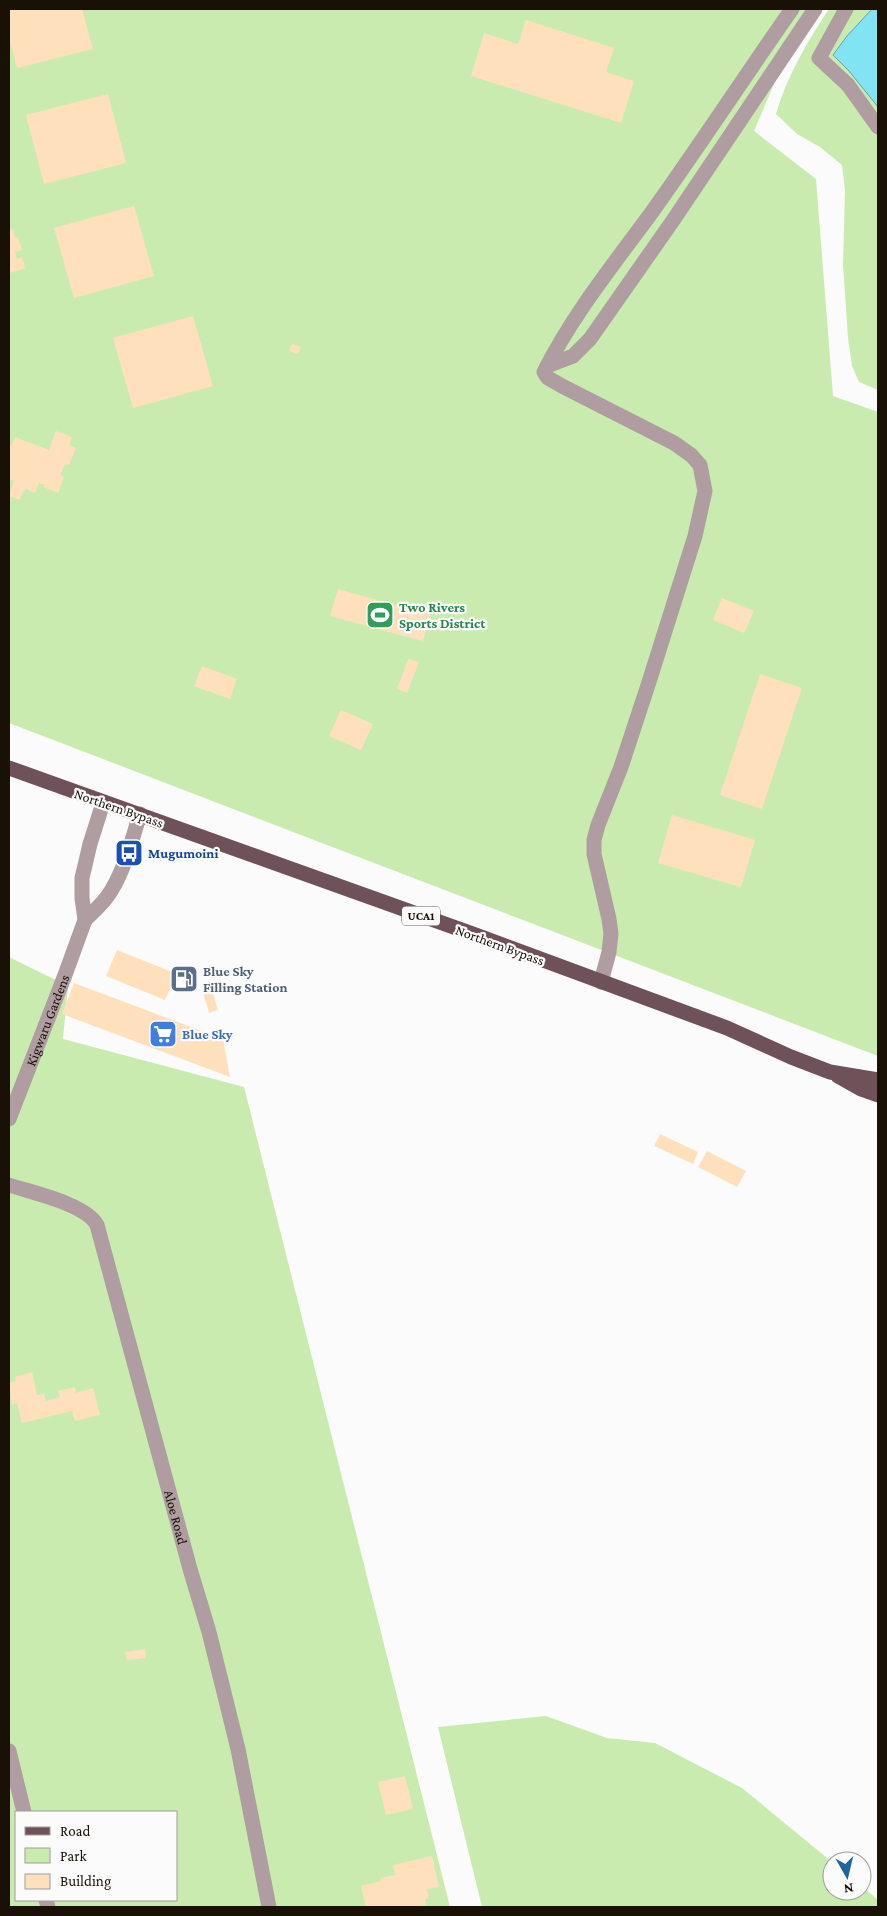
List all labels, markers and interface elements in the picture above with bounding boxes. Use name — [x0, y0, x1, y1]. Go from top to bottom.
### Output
place label: Two Rivers Sports District — [399, 599, 486, 631]
sports icon: Two Rivers Sports District — [365, 600, 395, 630]
street label: Northern Bypass — [72, 785, 166, 831]
bus stop icon: Mugumoini — [114, 838, 144, 868]
place label: Mugumoini — [148, 845, 218, 861]
road number: UCA1 — [402, 906, 440, 926]
street label: Northern Bypass — [453, 922, 547, 968]
place label: Blue Sky Filling Station — [203, 963, 288, 995]
fuel station icon: Blue Sky Filling Station — [169, 964, 199, 994]
street label: Kigwaru Gardens — [22, 972, 72, 1068]
supermarket icon: Blue Sky — [148, 1019, 178, 1049]
place label: Blue Sky — [182, 1026, 233, 1042]
street label: Aloe Road — [161, 1488, 191, 1547]
legend — [15, 1811, 178, 1901]
text: Road — [60, 1823, 91, 1839]
text: Park — [60, 1848, 87, 1864]
north arrow — [822, 1851, 872, 1901]
text: Building — [60, 1873, 111, 1890]
text: N — [843, 1880, 855, 1898]

